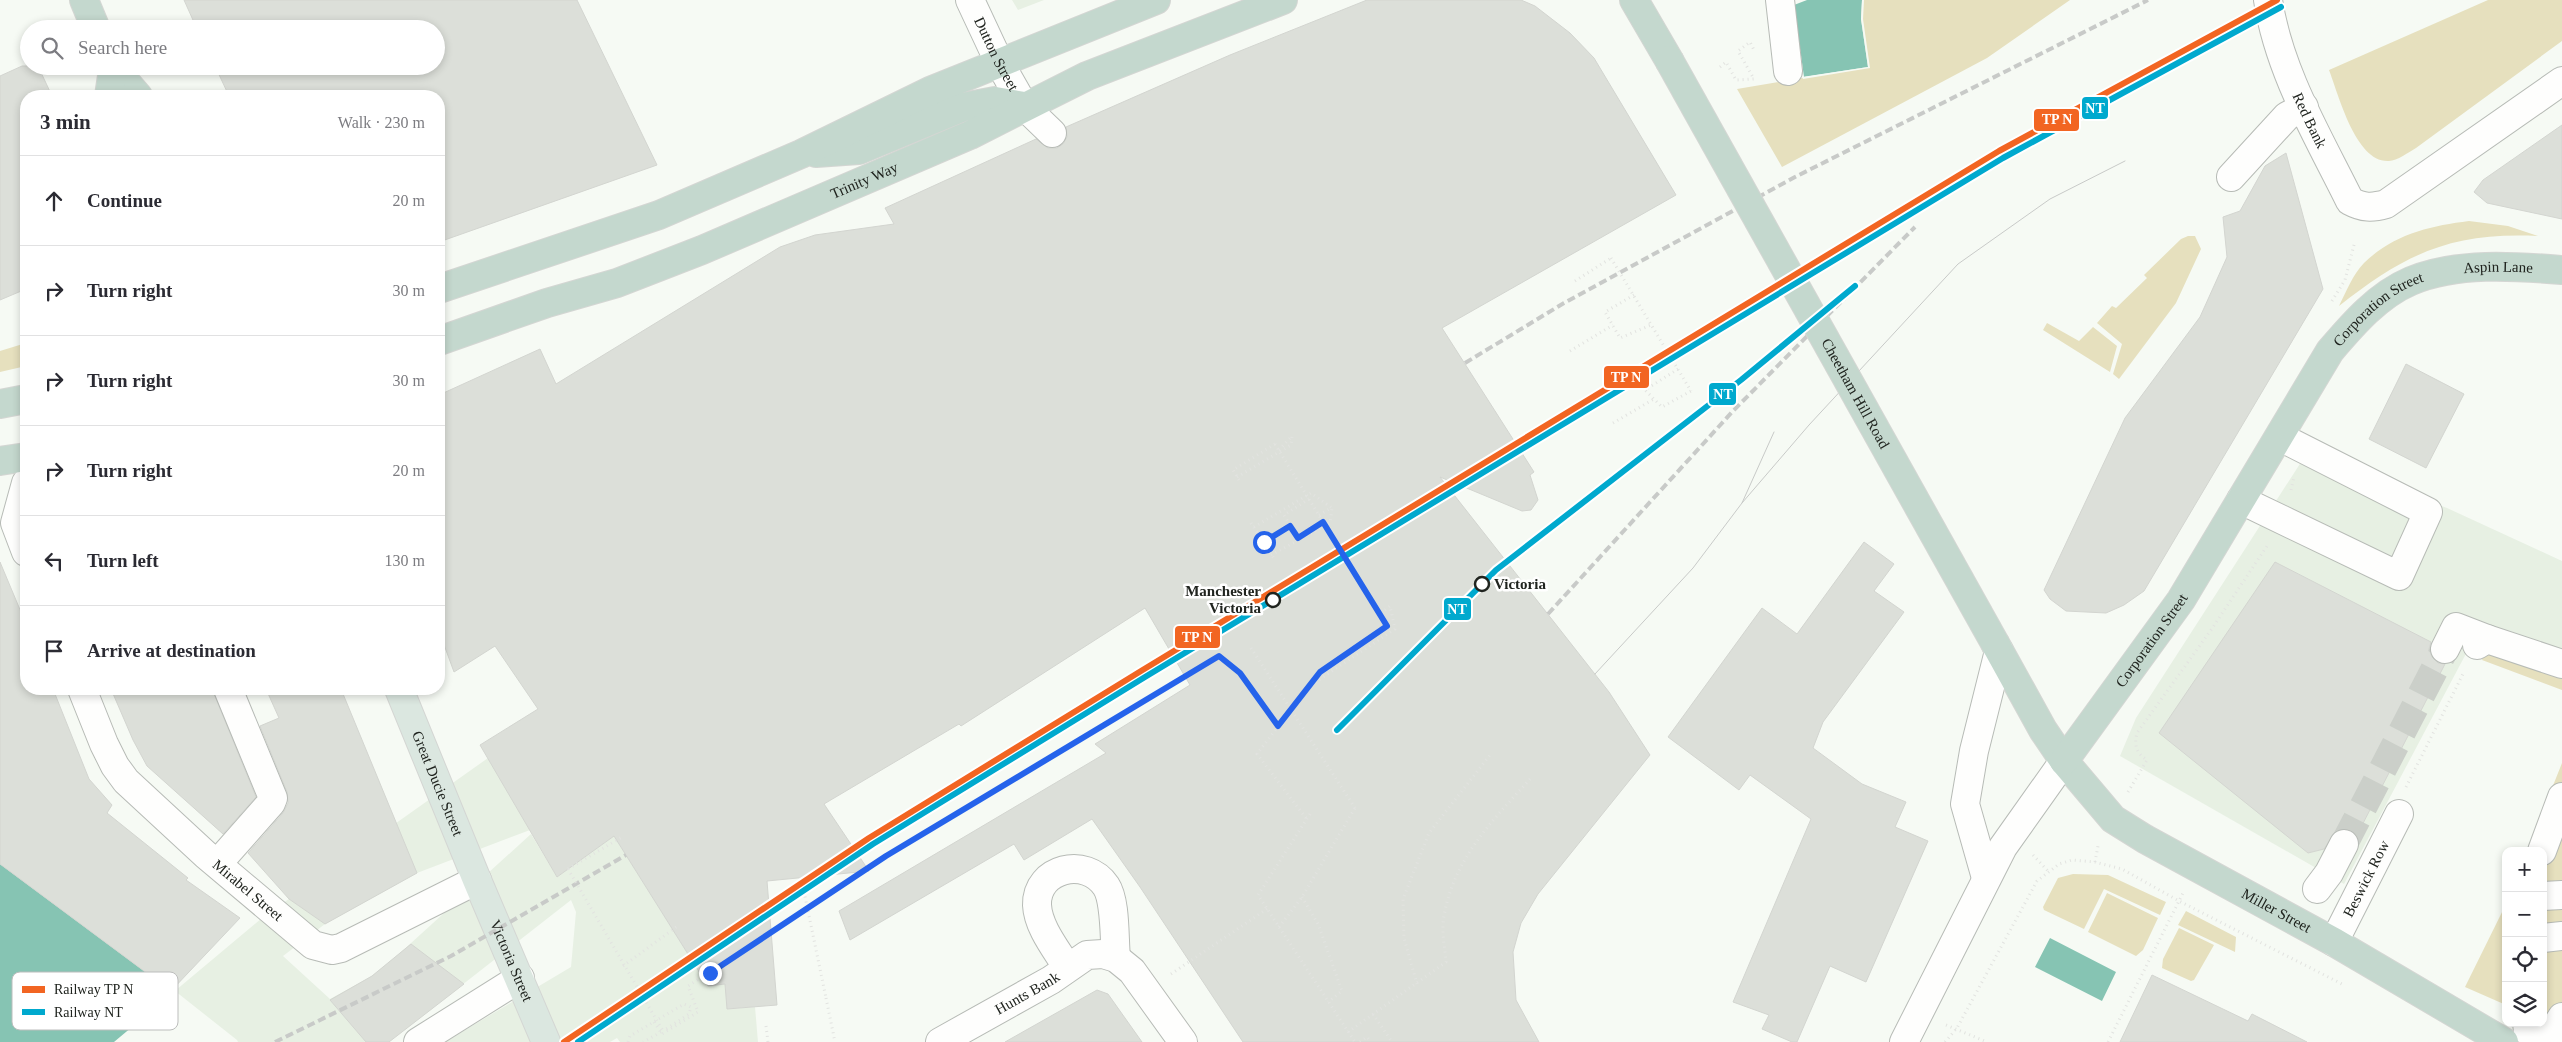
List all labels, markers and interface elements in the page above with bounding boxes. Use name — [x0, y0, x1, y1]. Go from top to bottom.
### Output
street label: Dutton Street — [971, 15, 1022, 94]
search box — [20, 20, 445, 75]
icon: search — [38, 34, 66, 62]
text: Search here — [78, 37, 167, 58]
street label: Red Bank — [2290, 90, 2330, 151]
line badge: NT — [2081, 96, 2109, 120]
text: NT — [2085, 101, 2105, 116]
line badge: TP N — [2033, 108, 2080, 132]
text: 3 min — [40, 110, 91, 134]
text: TP N — [2042, 112, 2072, 127]
text: Walk · 230 m — [338, 114, 425, 131]
street label: Trinity Way — [828, 159, 901, 202]
icon: ahead — [40, 187, 68, 215]
text: Continue — [87, 190, 162, 211]
text: 20 m — [393, 192, 425, 209]
street label: Aspin Lane — [2463, 259, 2534, 276]
street label: Corporation Street — [2330, 269, 2426, 349]
icon: right — [40, 277, 68, 305]
text: Turn right — [87, 280, 172, 301]
text: 30 m — [393, 282, 425, 299]
street label: Cheetham Hill Road — [1818, 336, 1893, 452]
line badge: TP N — [1603, 365, 1650, 389]
icon: right — [40, 367, 68, 395]
text: Turn right — [87, 370, 172, 391]
text: TP N — [1611, 370, 1641, 385]
text: 30 m — [393, 372, 425, 389]
line badge: NT — [1708, 382, 1737, 406]
text: NT — [1713, 387, 1733, 402]
icon: right — [40, 457, 68, 485]
text: Turn right — [87, 460, 172, 481]
text: 20 m — [393, 462, 425, 479]
route start — [1253, 531, 1276, 554]
icon: left — [40, 547, 68, 575]
text: Turn left — [87, 550, 159, 571]
text: 130 m — [385, 552, 425, 569]
marker: Victoria — [1474, 576, 1490, 592]
place label: Victoria — [1494, 576, 1546, 592]
place label: Manchester Victoria — [1185, 583, 1261, 616]
street label: Corporation Street — [2112, 590, 2191, 690]
marker: Manchester Victoria — [1265, 592, 1281, 608]
line badge: NT — [1443, 597, 1472, 621]
text: NT — [1447, 602, 1467, 617]
line badge: TP N — [1174, 625, 1221, 649]
text: TP N — [1182, 630, 1212, 645]
icon: arrive — [40, 637, 68, 665]
text: Arrive at destination — [87, 640, 256, 661]
street label: Great Ducie Street — [409, 729, 466, 839]
street label: Beswick Row — [2340, 838, 2392, 920]
map controls — [2502, 847, 2547, 1027]
button: + — [2502, 847, 2547, 892]
street label: Mirabel Street — [210, 856, 287, 925]
street label: Miller Street — [2239, 885, 2315, 936]
button: − — [2502, 892, 2547, 937]
street label: Victoria Street — [487, 917, 536, 1005]
button: locate — [2502, 937, 2547, 982]
route end — [699, 962, 722, 985]
street label: Hunts Bank — [992, 968, 1063, 1018]
legend — [12, 972, 178, 1030]
text: Railway TP N — [54, 982, 133, 997]
button: layers — [2502, 982, 2547, 1027]
text: Railway NT — [54, 1005, 123, 1020]

